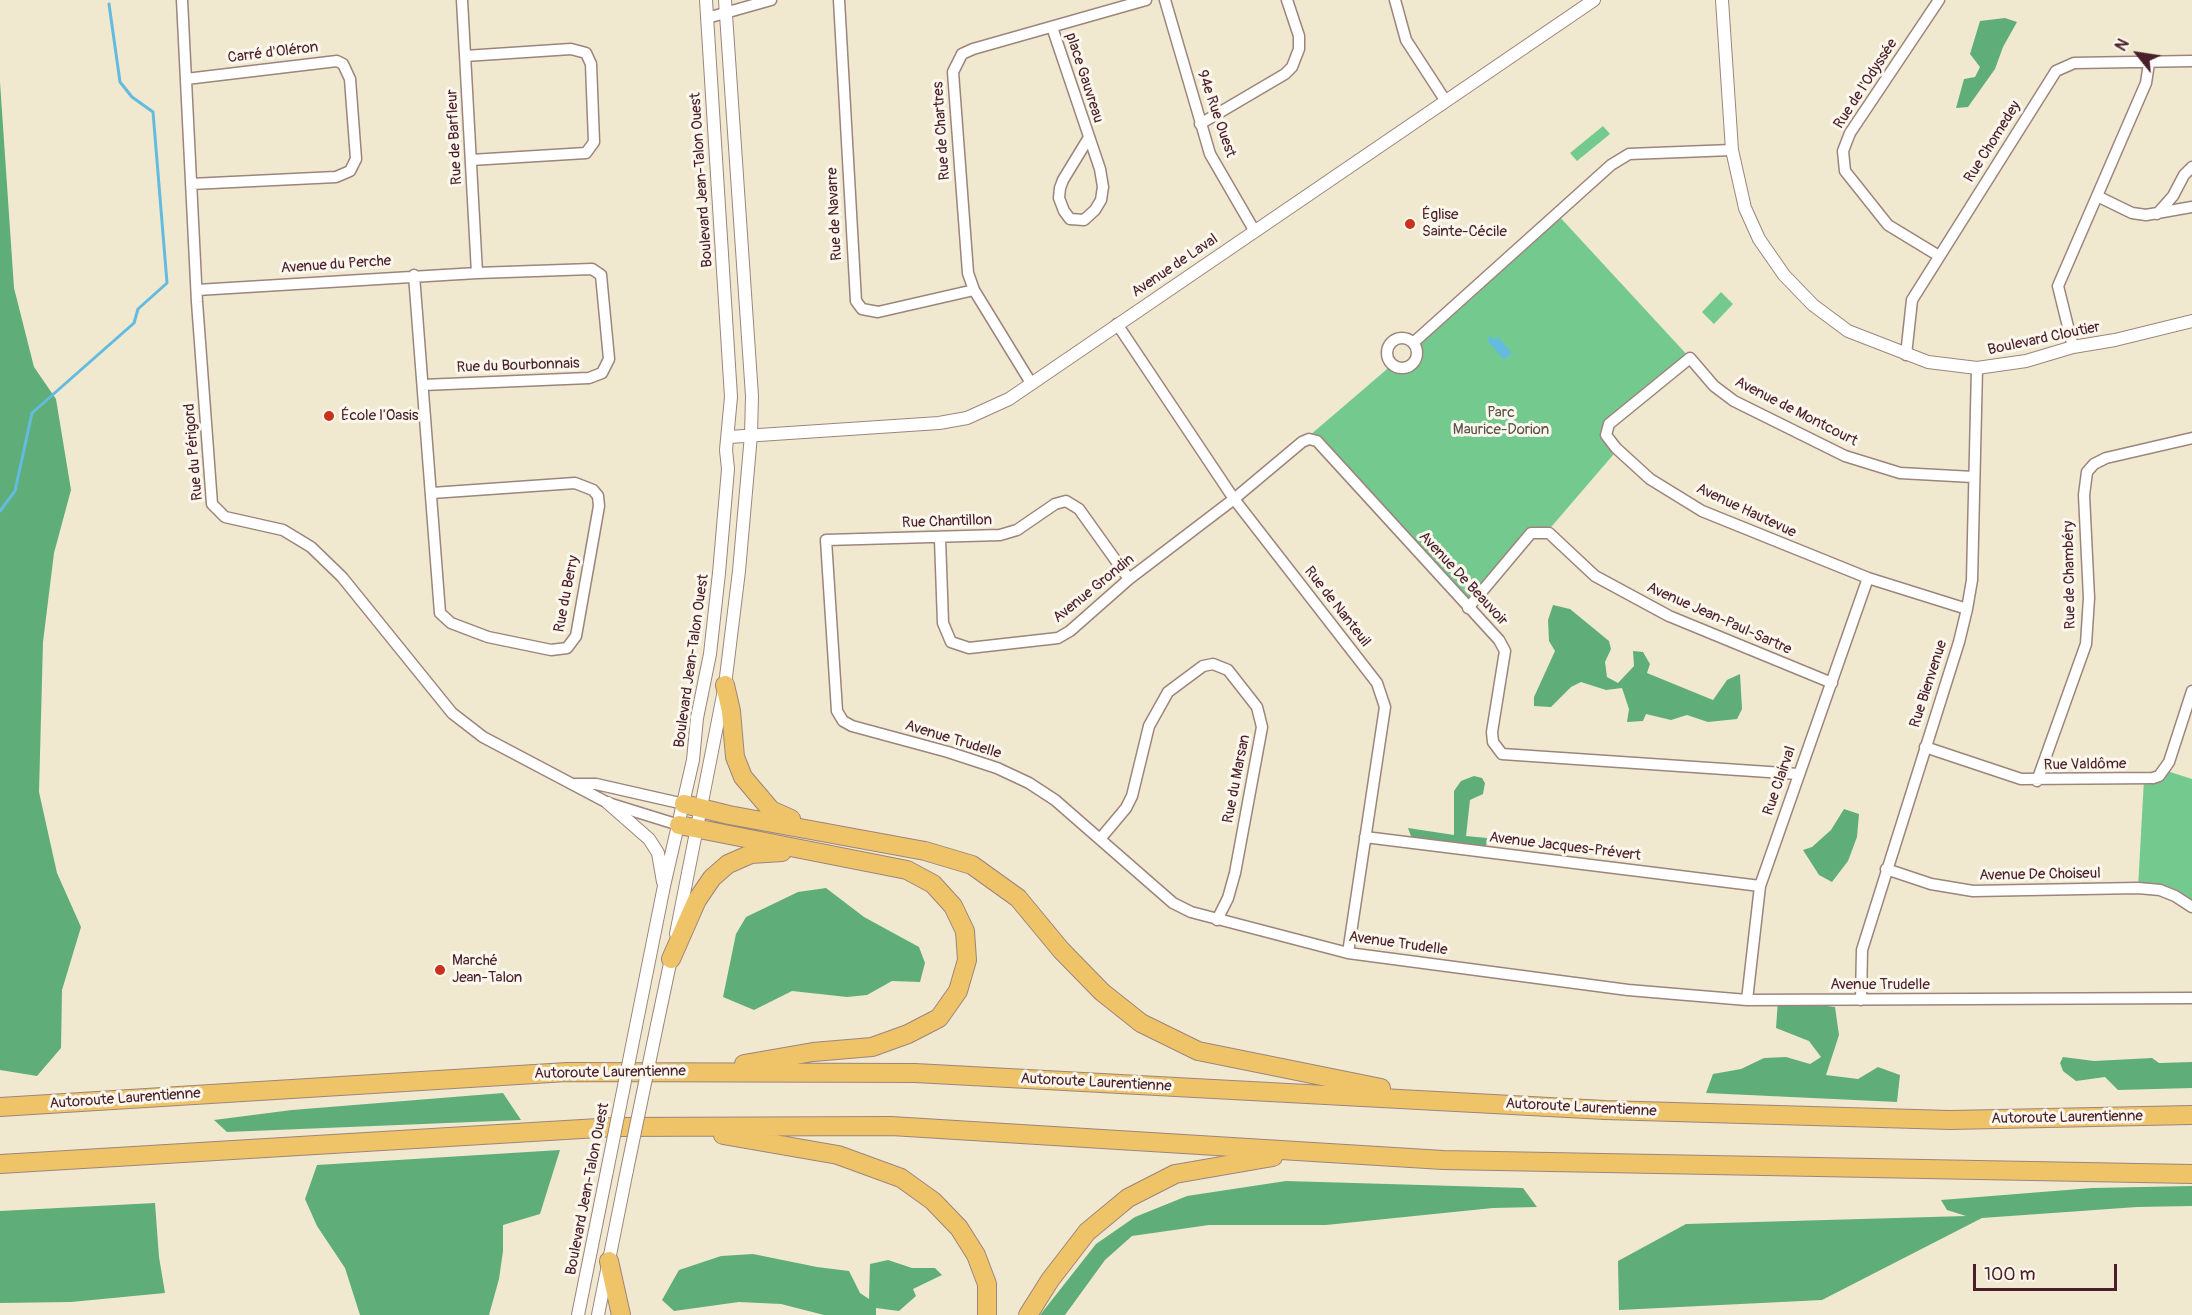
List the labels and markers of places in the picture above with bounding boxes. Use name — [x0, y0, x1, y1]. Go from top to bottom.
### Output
place label: Église Sainte-Cécile — [1422, 206, 1507, 241]
marker: Église Sainte-Cécile — [1403, 217, 1417, 231]
place label: École l'Oasis — [341, 407, 418, 425]
marker: École l'Oasis — [322, 409, 336, 423]
place label: Marché Jean-Talon — [452, 952, 522, 987]
marker: Marché Jean-Talon — [433, 963, 447, 977]

